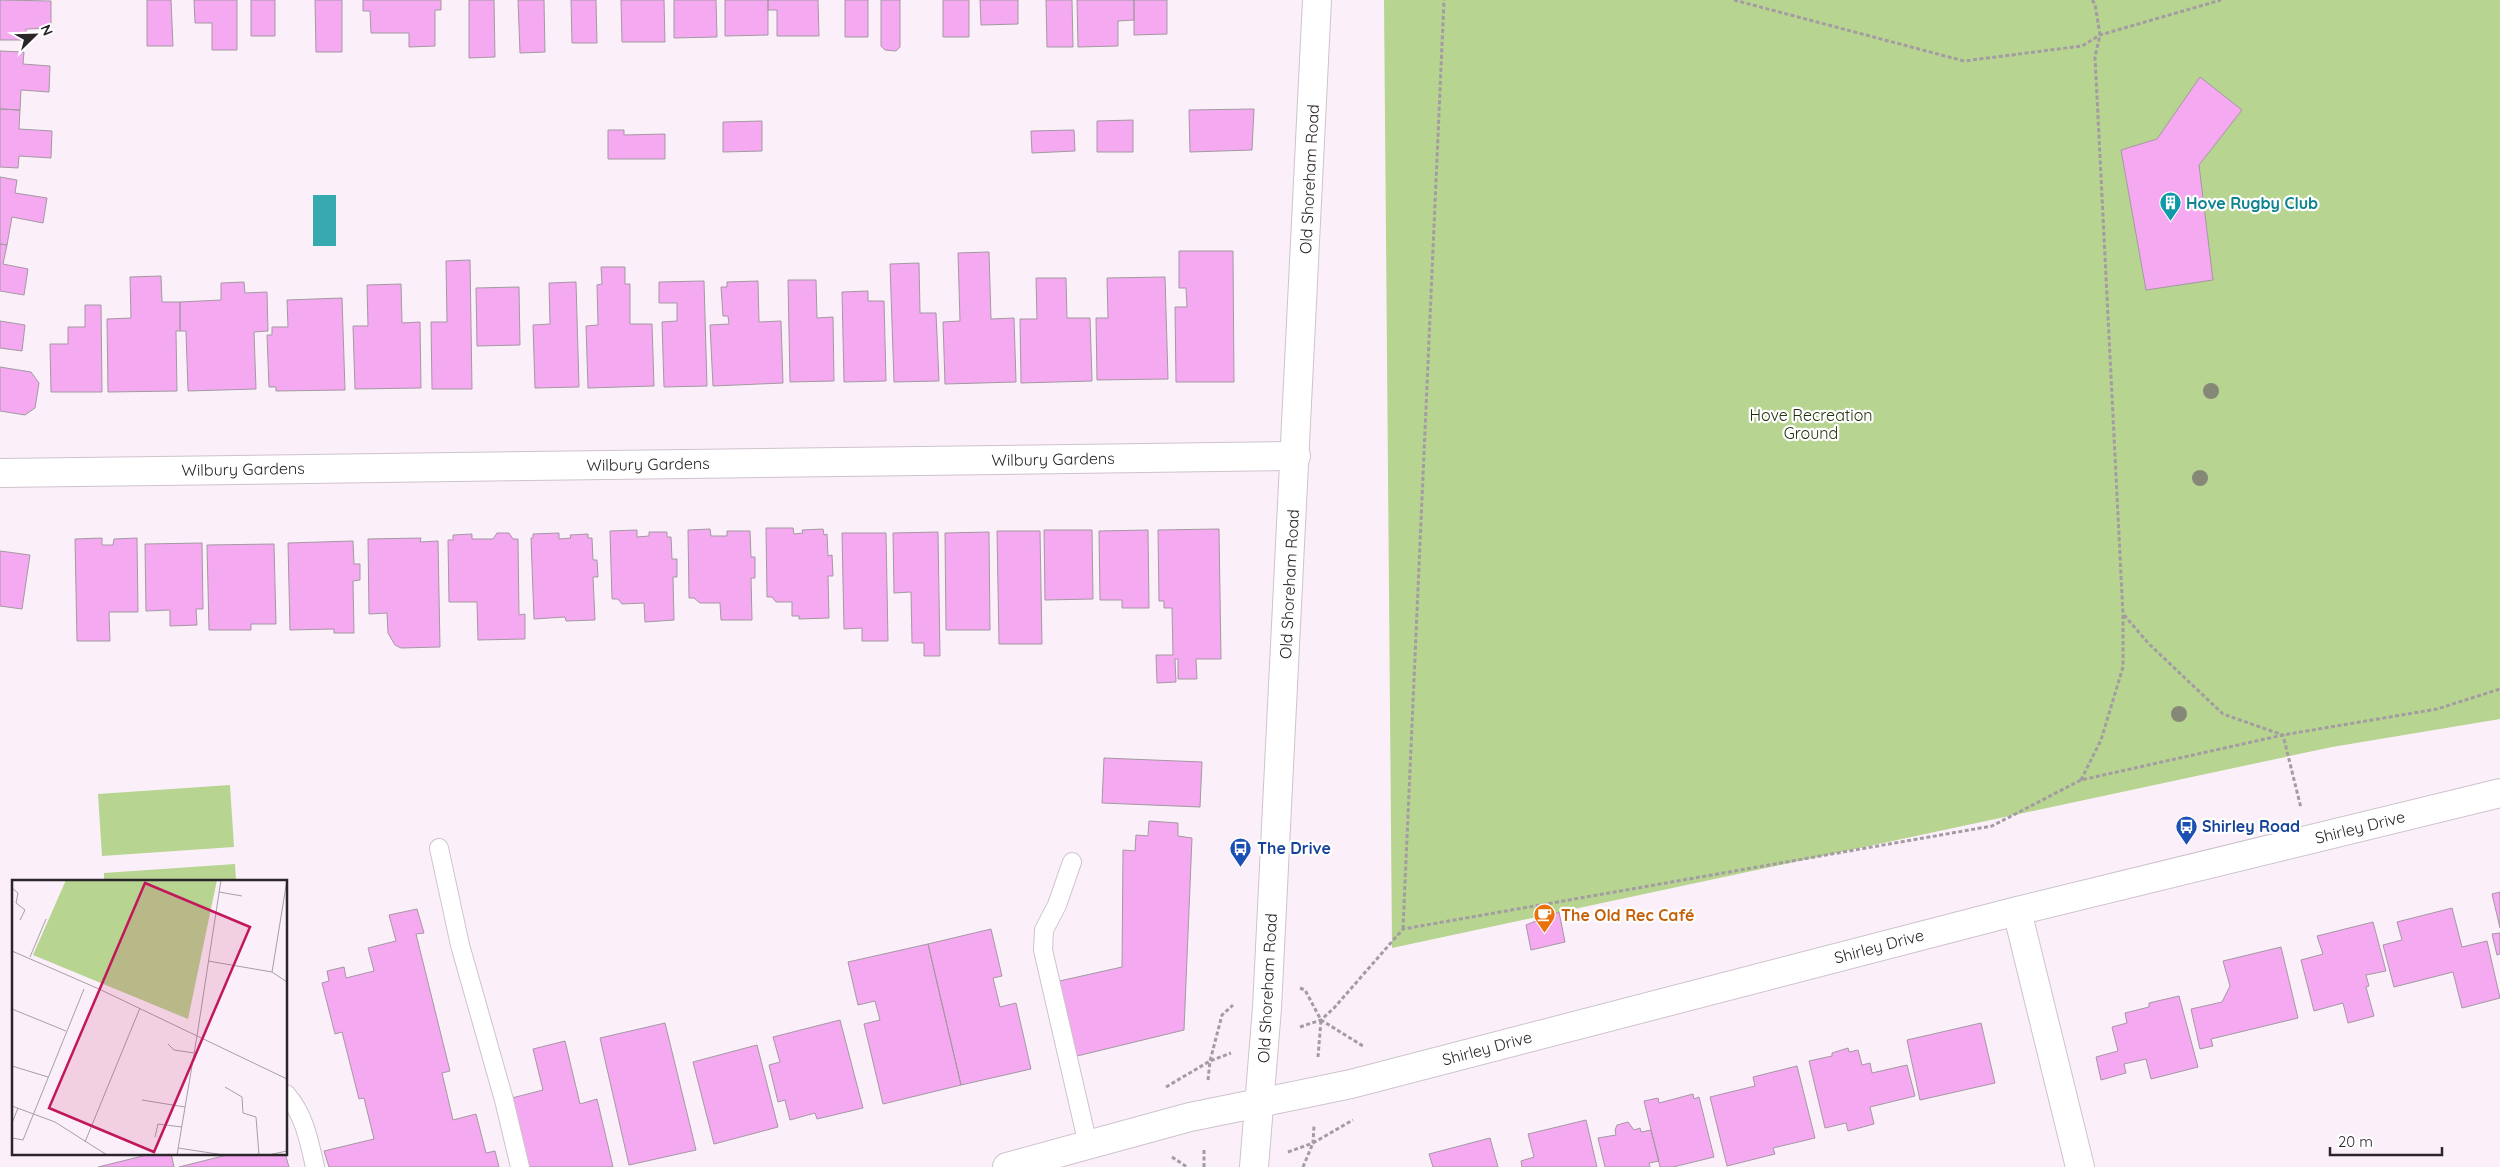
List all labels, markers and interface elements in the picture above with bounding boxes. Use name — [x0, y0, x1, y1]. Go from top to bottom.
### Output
north arrow — [10, 10, 60, 60]
text: N — [37, 22, 57, 38]
street label: Old Shoreham Road — [1295, 104, 1323, 254]
building icon: Hove Rugby Club — [2158, 191, 2182, 222]
place label: Hove Rugby Club — [2186, 193, 2318, 213]
park label: Hove Recreation Ground — [1749, 405, 1873, 443]
street label: Wilbury Gardens — [991, 448, 1115, 470]
street label: Wilbury Gardens — [586, 453, 710, 475]
street label: Wilbury Gardens — [181, 458, 305, 480]
street label: Old Shoreham Road — [1275, 509, 1303, 659]
street label: Shirley Drive — [2313, 806, 2407, 848]
bus stop icon: Shirley Road — [2174, 814, 2198, 845]
place label: Shirley Road — [2202, 816, 2300, 836]
bus stop icon: The Drive — [1229, 836, 1253, 867]
place label: The Drive — [1257, 838, 1331, 858]
inset map — [12, 880, 288, 1154]
cafe icon: The Old Rec Café — [1533, 903, 1557, 934]
place label: The Old Rec Café — [1561, 905, 1694, 925]
street label: Old Shoreham Road — [1253, 913, 1281, 1063]
street label: Shirley Drive — [1832, 924, 1926, 968]
street label: Shirley Drive — [1440, 1026, 1534, 1070]
scale bar — [2330, 1124, 2442, 1156]
text: 20 m — [2338, 1132, 2373, 1151]

